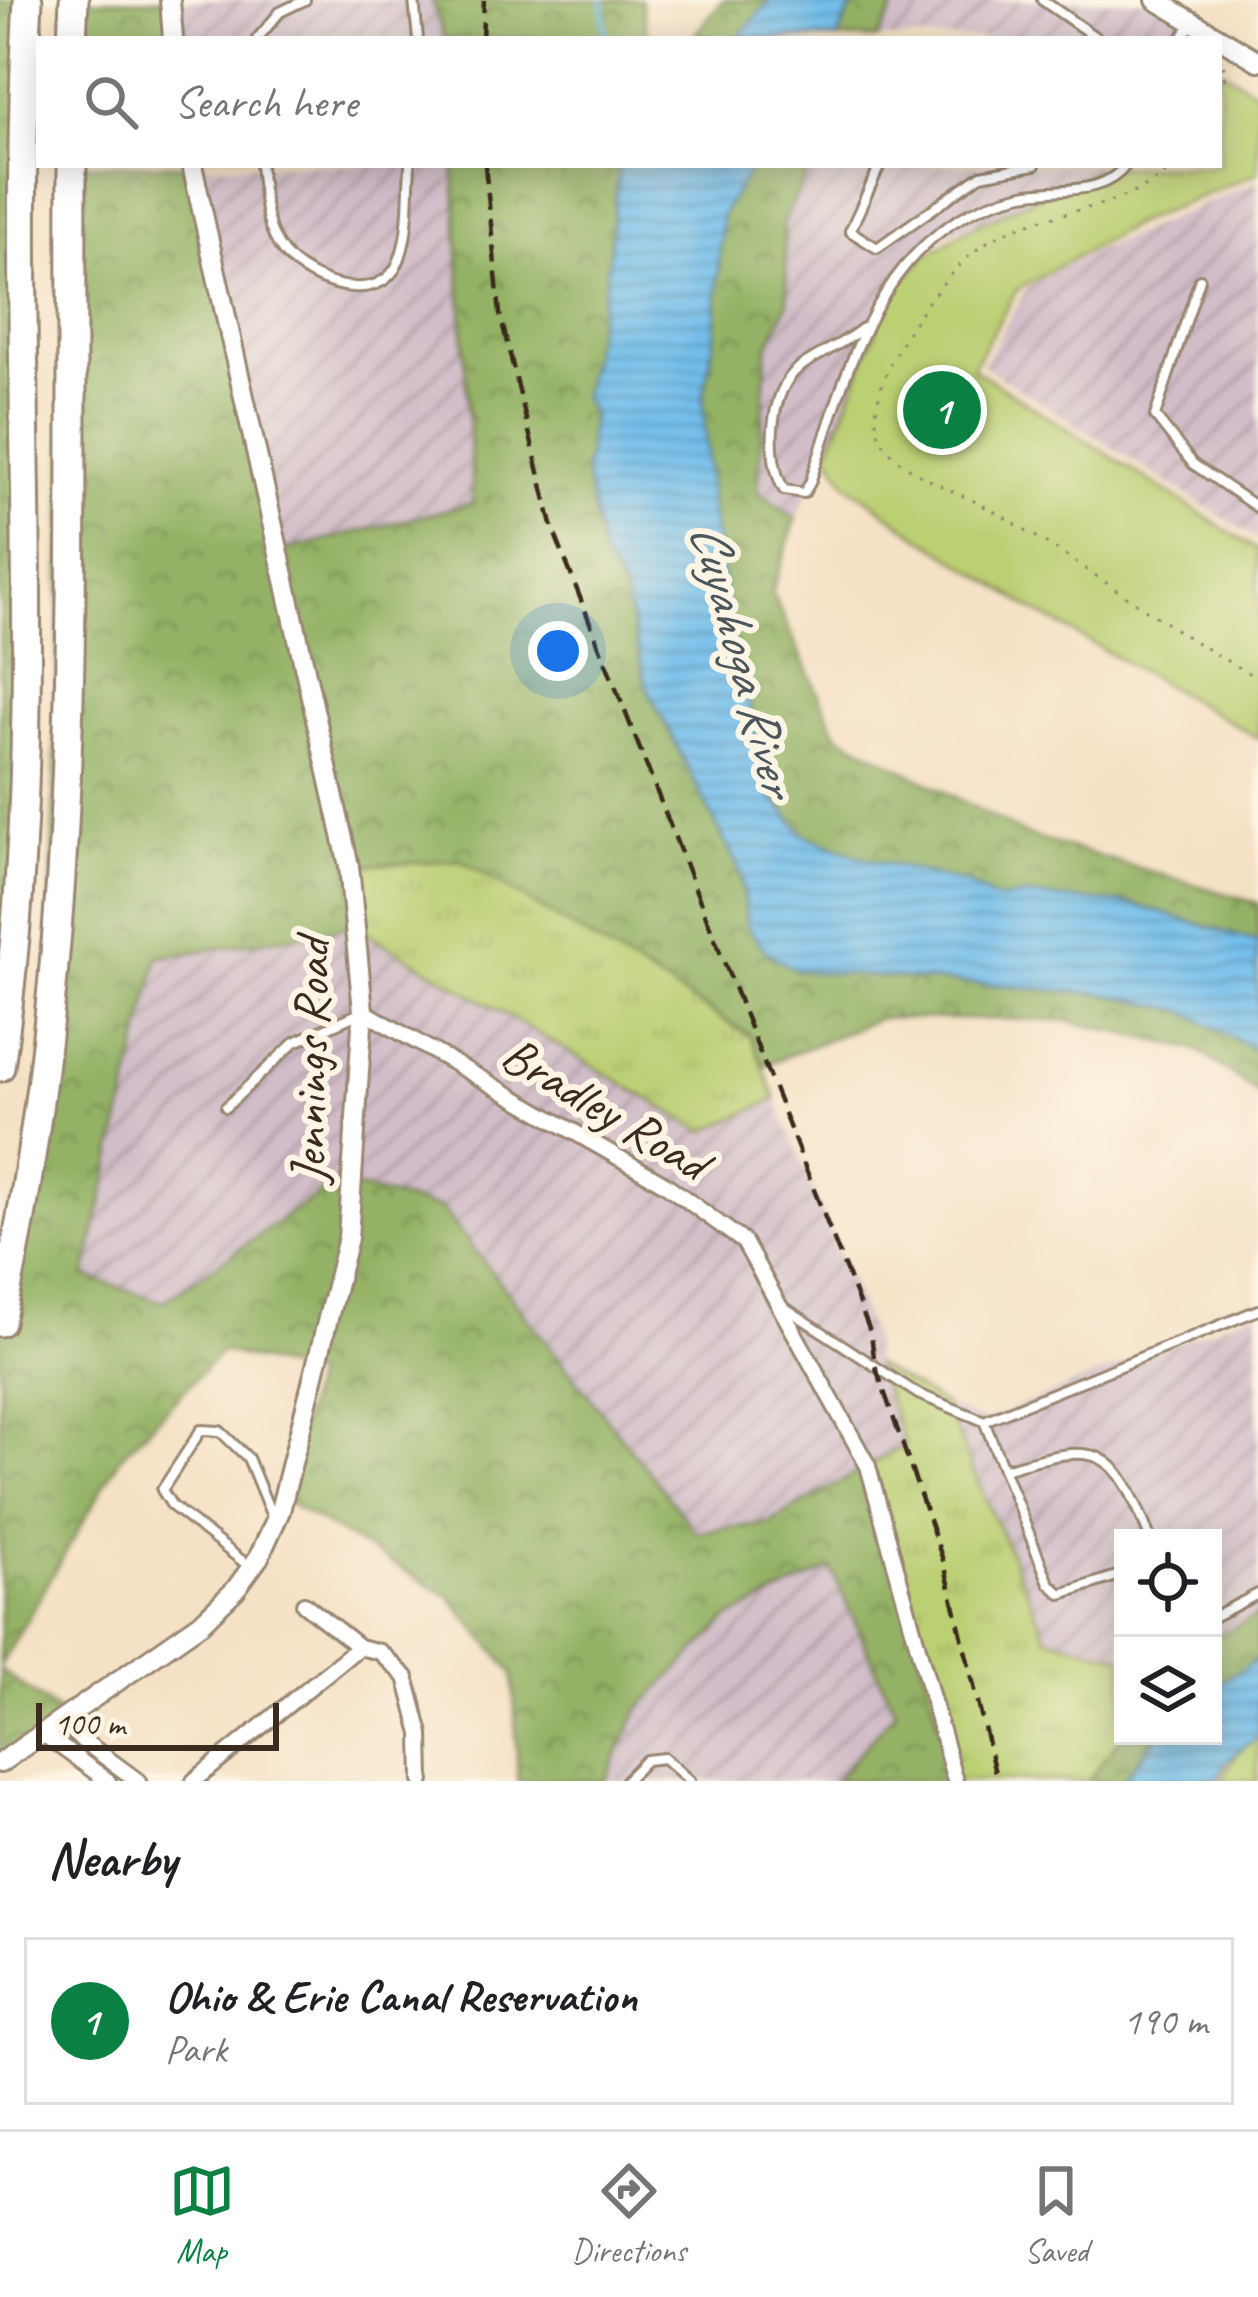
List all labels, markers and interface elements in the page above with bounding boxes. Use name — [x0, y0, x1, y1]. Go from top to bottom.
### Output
search box — [36, 36, 1222, 168]
icon: search — [78, 69, 144, 135]
text: Search here — [174, 74, 357, 131]
pin: 1 — [903, 365, 981, 455]
water label: Cuyahoga River — [675, 515, 815, 809]
your location — [528, 621, 588, 681]
street label: Jennings Road — [276, 931, 344, 1187]
street label: Bradley Road — [490, 1022, 726, 1199]
map controls — [1114, 1529, 1222, 1745]
button: locate — [1114, 1529, 1222, 1637]
button: layers — [1114, 1637, 1222, 1745]
scale bar — [36, 1697, 279, 1750]
text: 100 m — [54, 1703, 125, 1745]
text: Nearby — [48, 1827, 176, 1891]
text: Ohio & Erie Canal Reservation — [165, 1968, 637, 2025]
text: 1 — [81, 1997, 99, 2046]
text: 190 m — [1123, 1997, 1207, 2046]
text: Park — [165, 2025, 227, 2074]
tab: Map — [169, 2158, 235, 2272]
tab: Directions — [572, 2158, 686, 2272]
tab: Saved — [1023, 2158, 1089, 2272]

